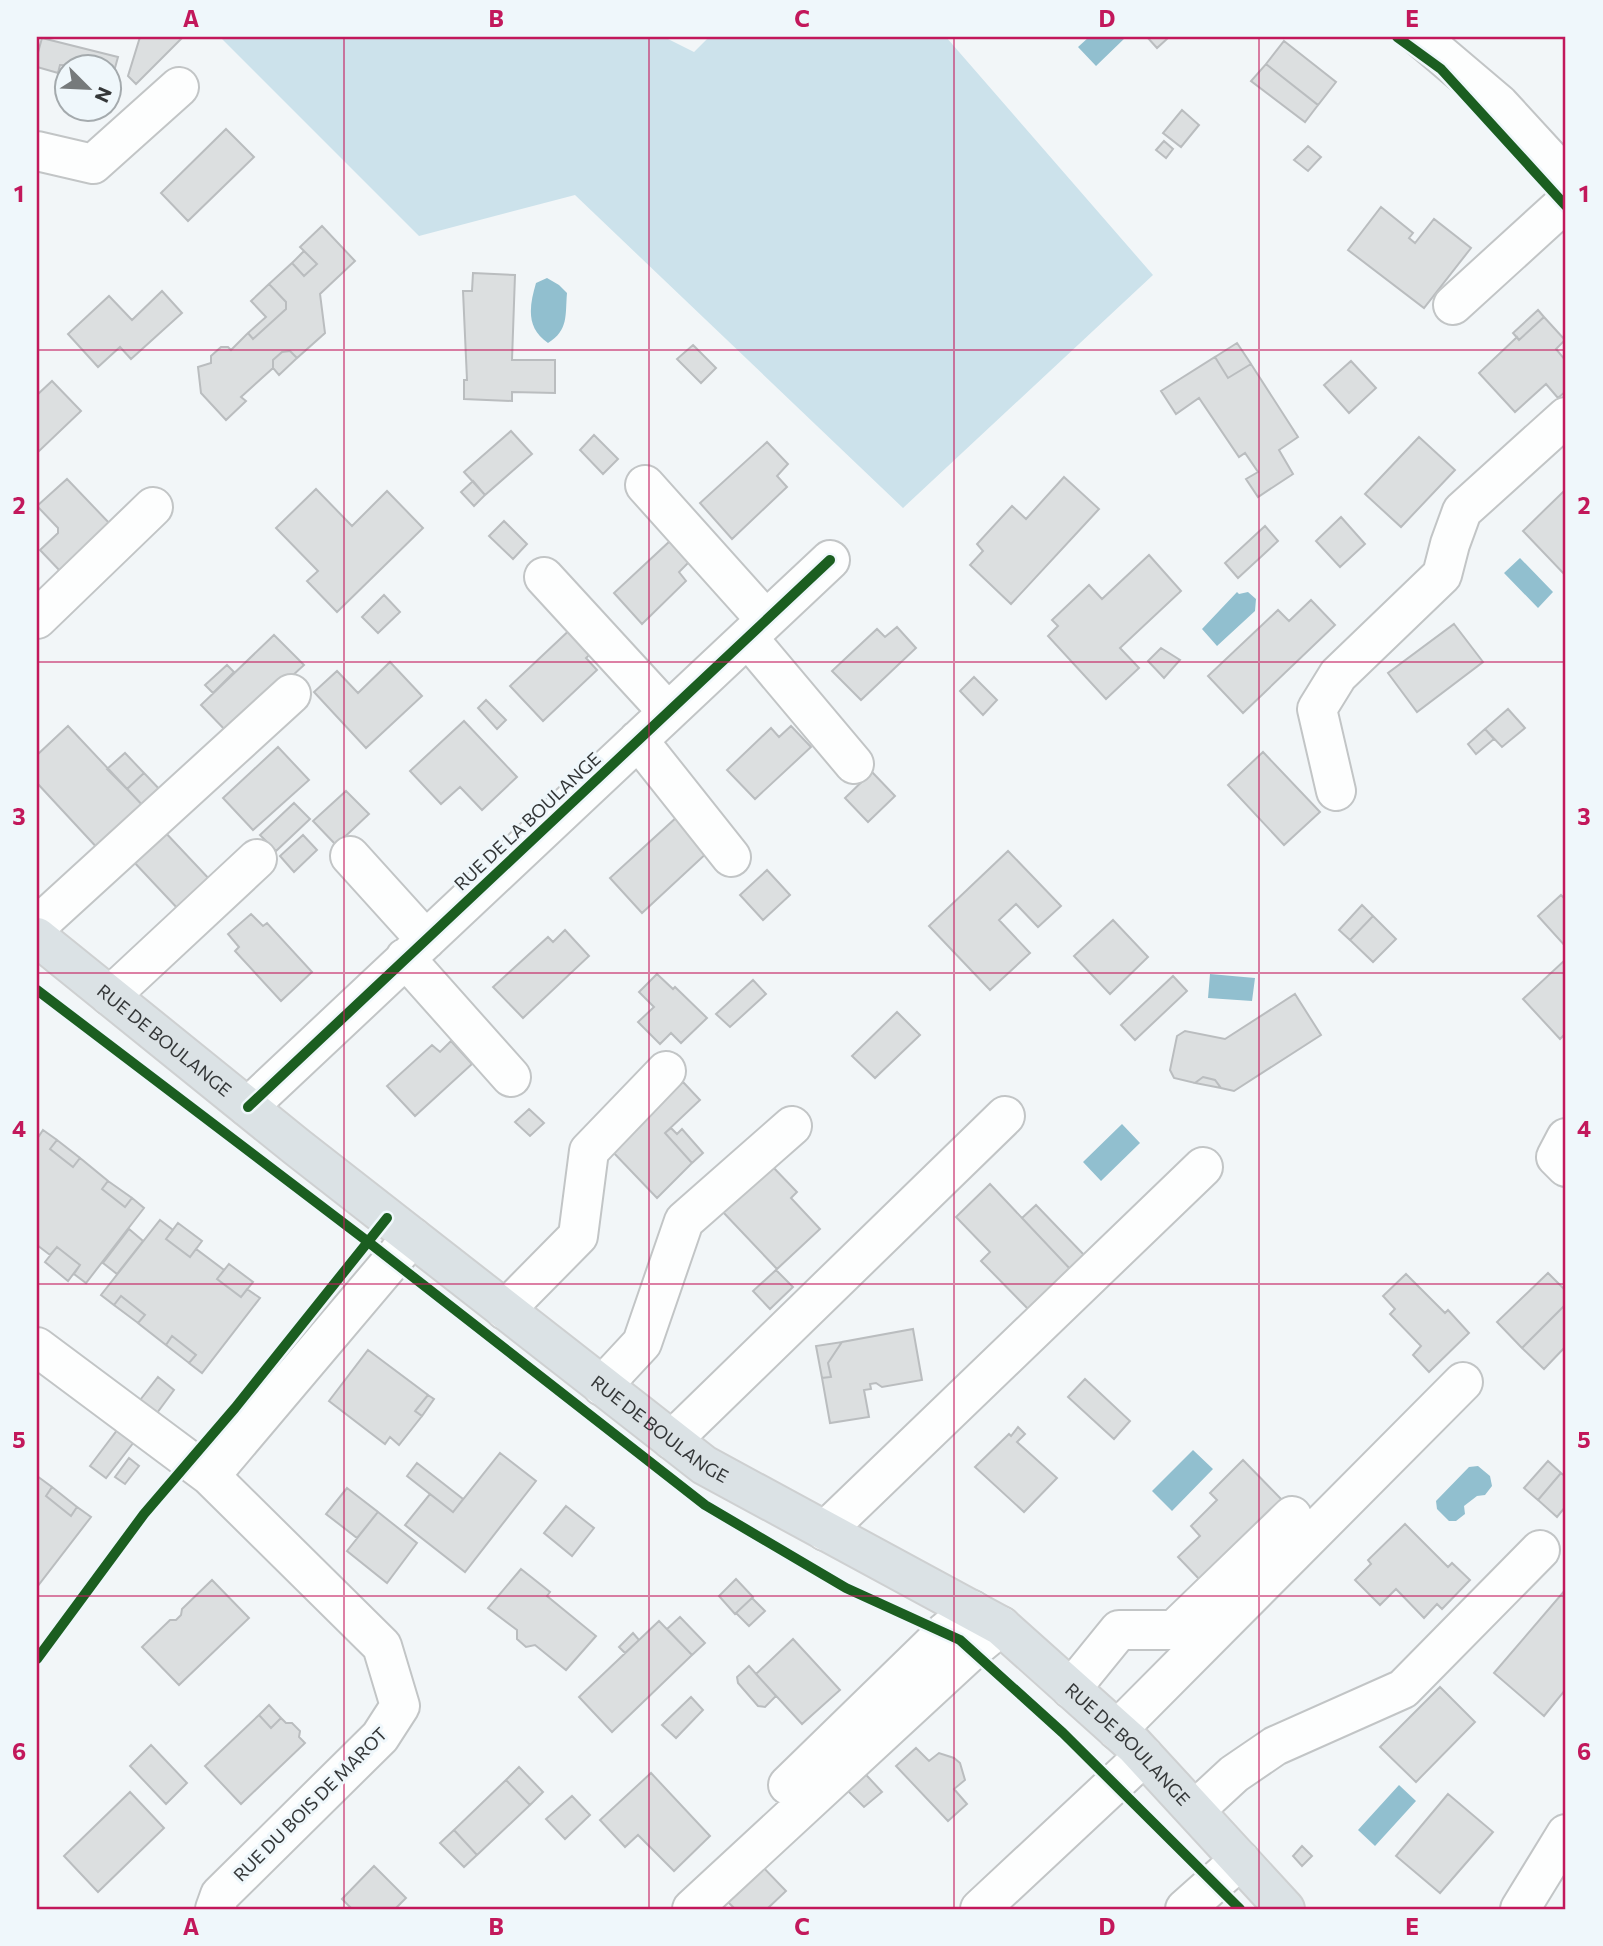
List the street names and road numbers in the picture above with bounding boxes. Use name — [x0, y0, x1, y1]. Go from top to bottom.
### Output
street label: RUE DE LA BOULANGE — [449, 747, 605, 895]
street label: RUE DE BOULANGE — [93, 979, 236, 1101]
street label: RUE DE BOULANGE — [587, 1370, 732, 1487]
street label: RUE DE BOULANGE — [1061, 1678, 1195, 1810]
street label: RUE DU BOIS DE MAROT — [228, 1722, 392, 1886]

